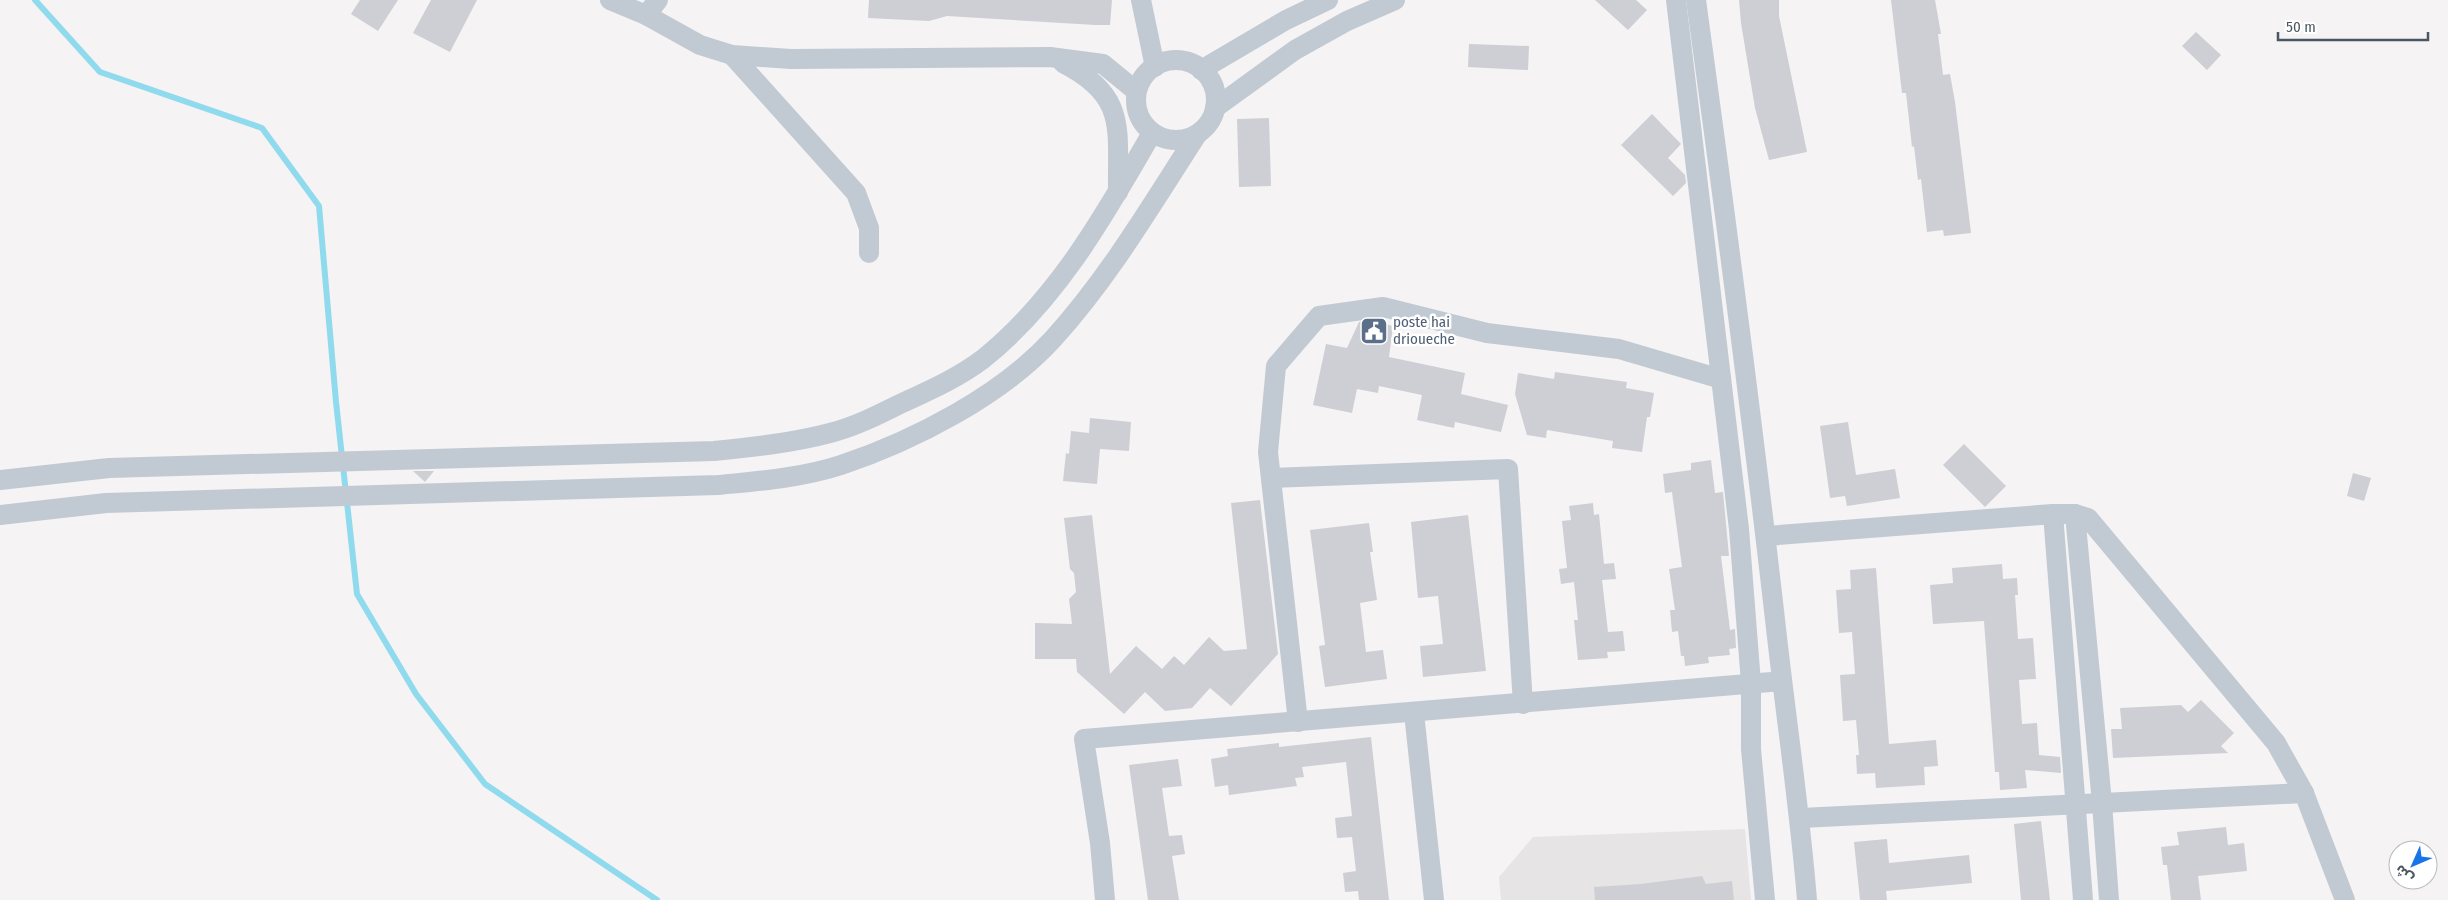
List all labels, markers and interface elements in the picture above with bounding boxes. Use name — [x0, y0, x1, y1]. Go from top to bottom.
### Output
scale bar — [2278, 10, 2428, 42]
text: 50 m — [2286, 18, 2316, 36]
place label: poste hai drioueche — [1393, 313, 1455, 348]
public building icon: poste hai drioueche — [1359, 316, 1389, 346]
north arrow — [2388, 840, 2438, 890]
text: ش — [2391, 861, 2417, 887]

